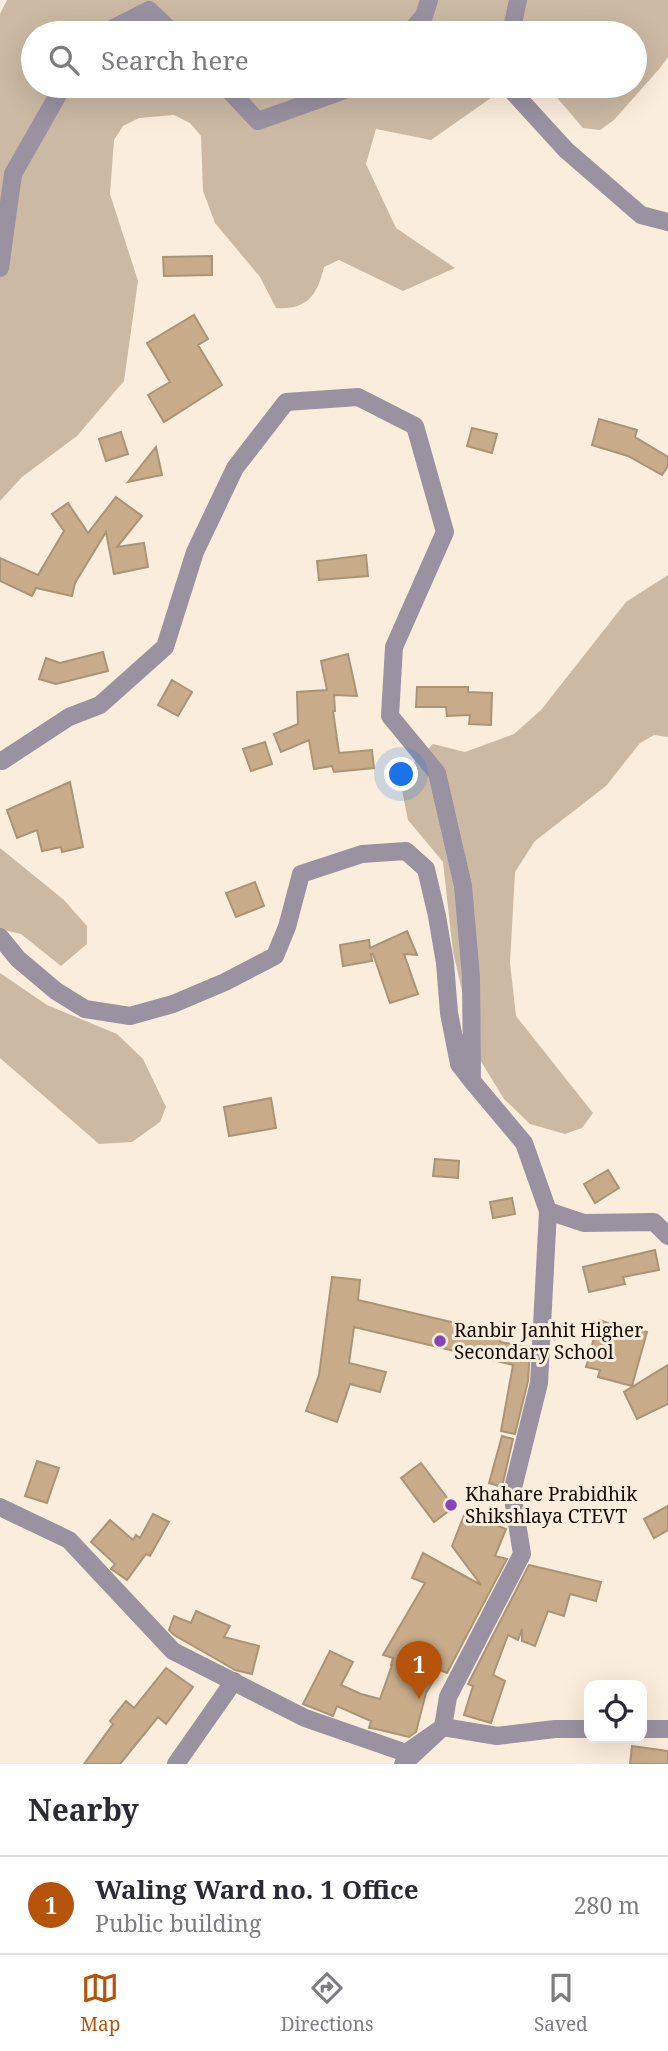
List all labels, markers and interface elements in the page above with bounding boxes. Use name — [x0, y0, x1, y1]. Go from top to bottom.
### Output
search box — [21, 21, 647, 98]
icon: search — [45, 41, 83, 79]
text: Search here — [101, 42, 249, 78]
your location — [384, 757, 418, 791]
place label: Ranbir Janhit Higher Secondary School — [454, 1317, 643, 1365]
marker: Ranbir Janhit Higher Secondary School — [432, 1333, 448, 1349]
place label: Khahare Prabidhik Shikshlaya CTEVT — [465, 1481, 638, 1529]
marker: Khahare Prabidhik Shikshlaya CTEVT — [443, 1497, 459, 1513]
pin: 1 — [396, 1641, 442, 1699]
map controls — [584, 1680, 647, 1743]
button: locate — [584, 1680, 647, 1743]
text: Nearby — [28, 1789, 139, 1830]
text: Waling Ward no. 1 Office — [95, 1871, 419, 1907]
text: 1 — [45, 1889, 58, 1921]
text: 280 m — [574, 1889, 640, 1921]
text: Public building — [95, 1907, 261, 1939]
tab: Map — [80, 1969, 120, 2037]
tab: Directions — [281, 1969, 374, 2037]
tab: Saved — [534, 1969, 588, 2037]

